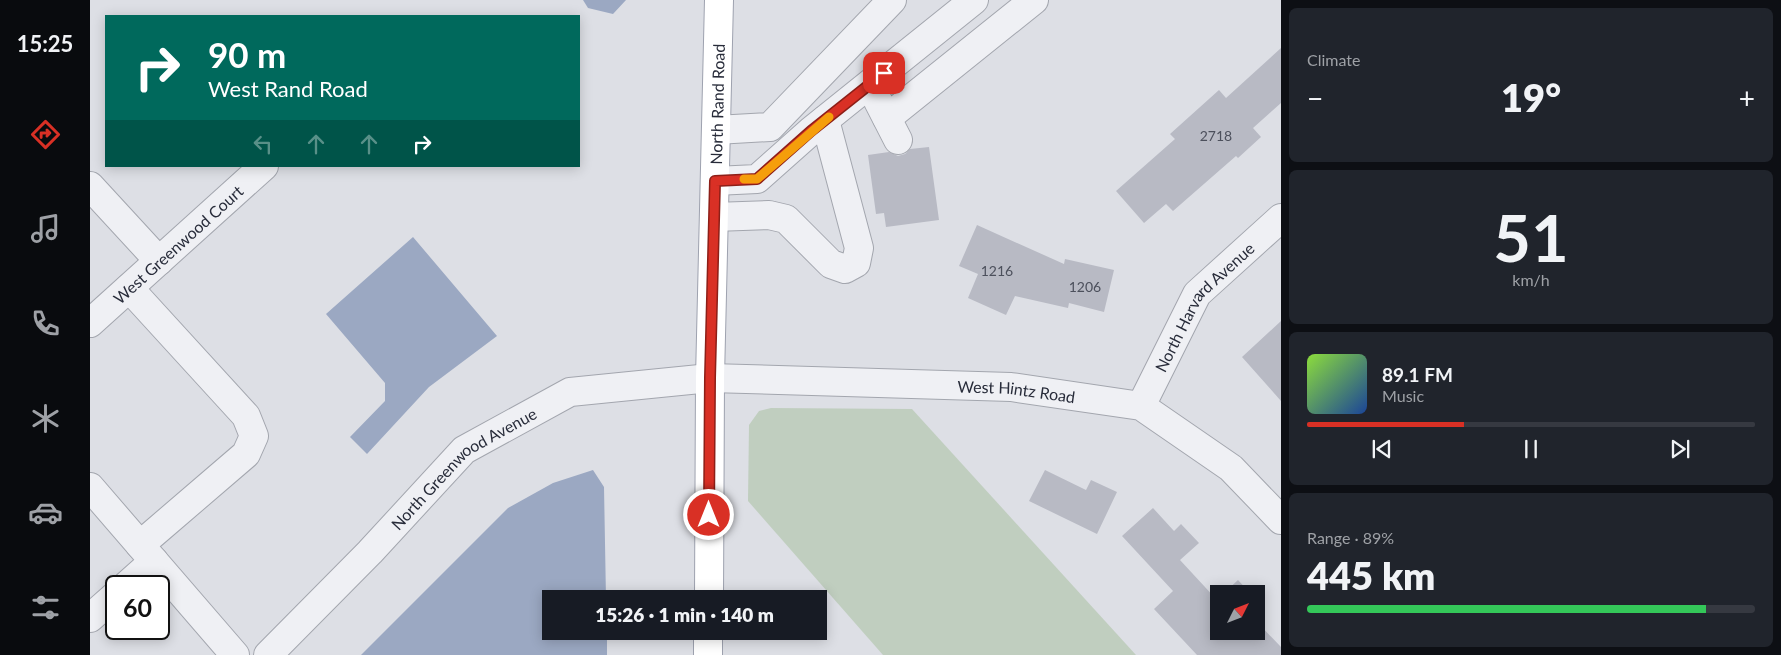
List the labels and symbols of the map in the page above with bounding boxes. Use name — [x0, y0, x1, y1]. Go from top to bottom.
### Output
street label: North Rand Road — [706, 43, 727, 165]
pin — [863, 52, 905, 94]
house number: 2718 — [1200, 127, 1232, 144]
street label: West Greenwood Court — [109, 181, 246, 307]
street label: North Harvard Avenue — [1150, 238, 1258, 375]
house number: 1216 — [981, 262, 1013, 279]
house number: 1206 — [1069, 278, 1101, 295]
street label: West Hintz Road — [957, 376, 1077, 406]
street label: North Greenwood Avenue — [387, 403, 539, 533]
position arrow — [682, 488, 734, 540]
speed limit sign: 60 — [105, 575, 170, 640]
north arrow — [1210, 585, 1265, 640]

